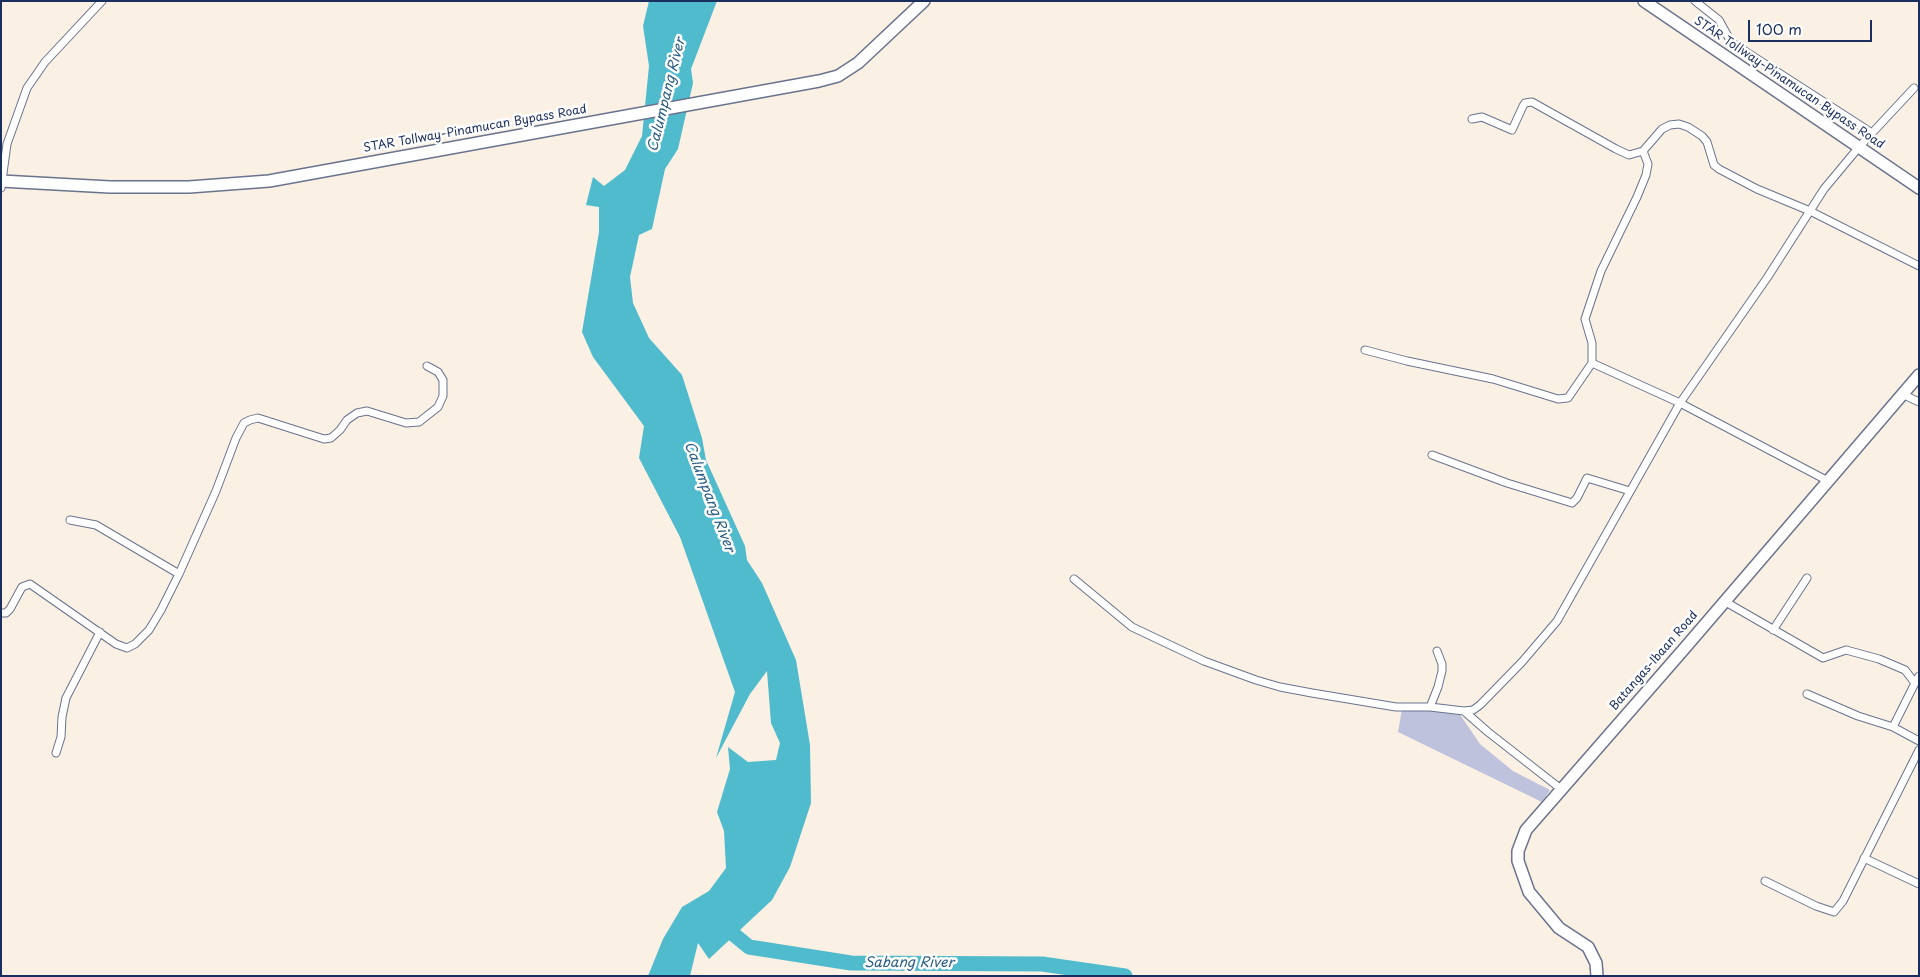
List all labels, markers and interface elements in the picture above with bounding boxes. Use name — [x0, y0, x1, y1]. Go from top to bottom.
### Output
scale bar — [1750, 10, 1874, 42]
street label: STAR Tollway-Pinamucan Bypass Road — [1691, 14, 1887, 152]
text: 100 m — [1756, 17, 1802, 40]
water label: Calumpang River — [645, 36, 689, 154]
street label: STAR Tollway-Pinamucan Bypass Road — [362, 102, 588, 156]
water label: Calumpang River — [680, 439, 738, 555]
street label: Batangas-Ibaan Road — [1607, 608, 1701, 714]
water label: Sabang River — [864, 955, 954, 971]

